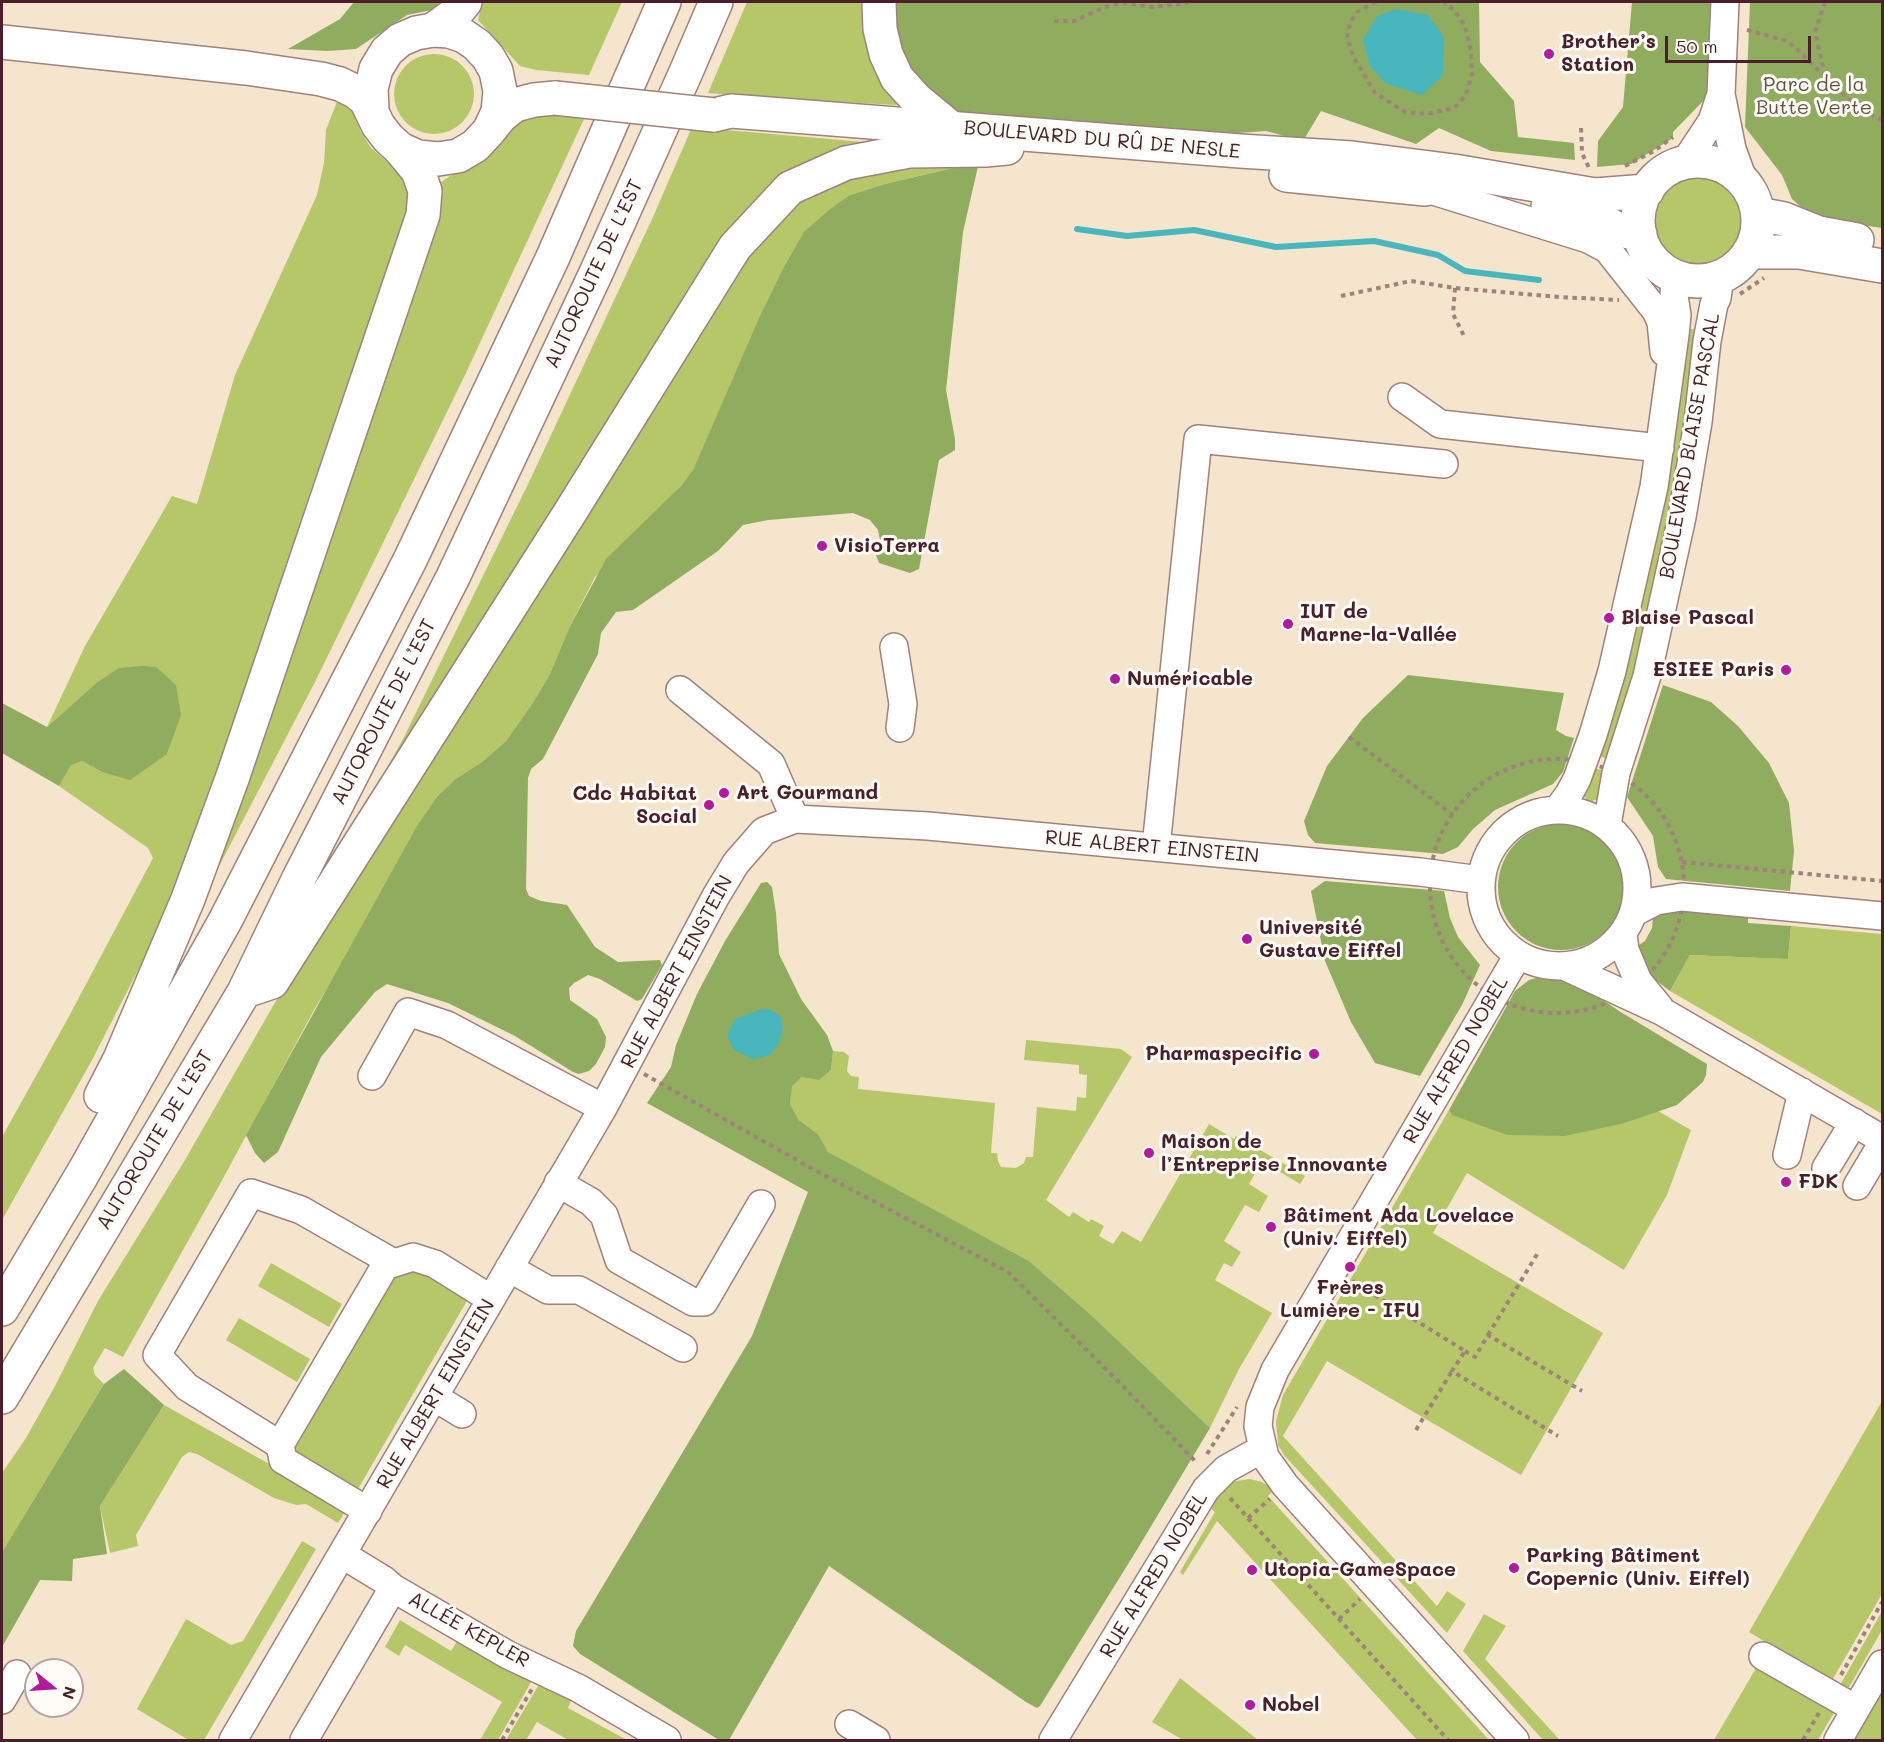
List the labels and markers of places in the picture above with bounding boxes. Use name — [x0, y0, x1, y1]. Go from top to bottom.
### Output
place label: Brother’s Station — [1561, 30, 1656, 77]
marker: Brother’s Station — [1542, 47, 1556, 61]
place label: VisioTerra — [834, 534, 940, 558]
marker: VisioTerra — [815, 539, 829, 553]
place label: IUT de Marne-la-Vallée — [1300, 600, 1457, 647]
place label: Blaise Pascal — [1621, 606, 1754, 630]
marker: Blaise Pascal — [1602, 611, 1616, 625]
marker: IUT de Marne-la-Vallée — [1281, 617, 1295, 631]
place label: ESIEE Paris — [1652, 658, 1774, 682]
marker: ESIEE Paris — [1779, 663, 1793, 677]
place label: Numéricable — [1127, 667, 1253, 691]
marker: Numéricable — [1108, 672, 1122, 686]
place label: Art Gourmand — [736, 781, 878, 805]
place label: Cdc Habitat Social — [572, 782, 697, 829]
marker: Art Gourmand — [717, 786, 731, 800]
marker: Cdc Habitat Social — [702, 798, 716, 812]
place label: Université Gustave Eiffel — [1259, 916, 1401, 963]
marker: Université Gustave Eiffel — [1240, 932, 1254, 946]
place label: Pharmaspecific — [1145, 1042, 1302, 1066]
marker: Pharmaspecific — [1307, 1047, 1321, 1061]
place label: Maison de l’Entreprise Innovante — [1161, 1130, 1388, 1177]
marker: Maison de l’Entreprise Innovante — [1142, 1146, 1156, 1160]
place label: FDK — [1798, 1170, 1838, 1194]
marker: FDK — [1779, 1175, 1793, 1189]
place label: Bâtiment Ada Lovelace (Univ. Eiffel) — [1283, 1204, 1514, 1251]
marker: Bâtiment Ada Lovelace (Univ. Eiffel) — [1264, 1220, 1278, 1234]
marker: Frères Lumière - IFU — [1343, 1260, 1357, 1274]
place label: Frères Lumière - IFU — [1280, 1276, 1420, 1323]
place label: Parking Bâtiment Copernic (Univ. Eiffel) — [1526, 1544, 1750, 1591]
place label: Utopia-GameSpace — [1264, 1558, 1456, 1582]
marker: Parking Bâtiment Copernic (Univ. Eiffel) — [1507, 1561, 1521, 1575]
marker: Utopia-GameSpace — [1245, 1563, 1259, 1577]
place label: Nobel — [1262, 1693, 1319, 1717]
marker: Nobel — [1243, 1698, 1257, 1712]

